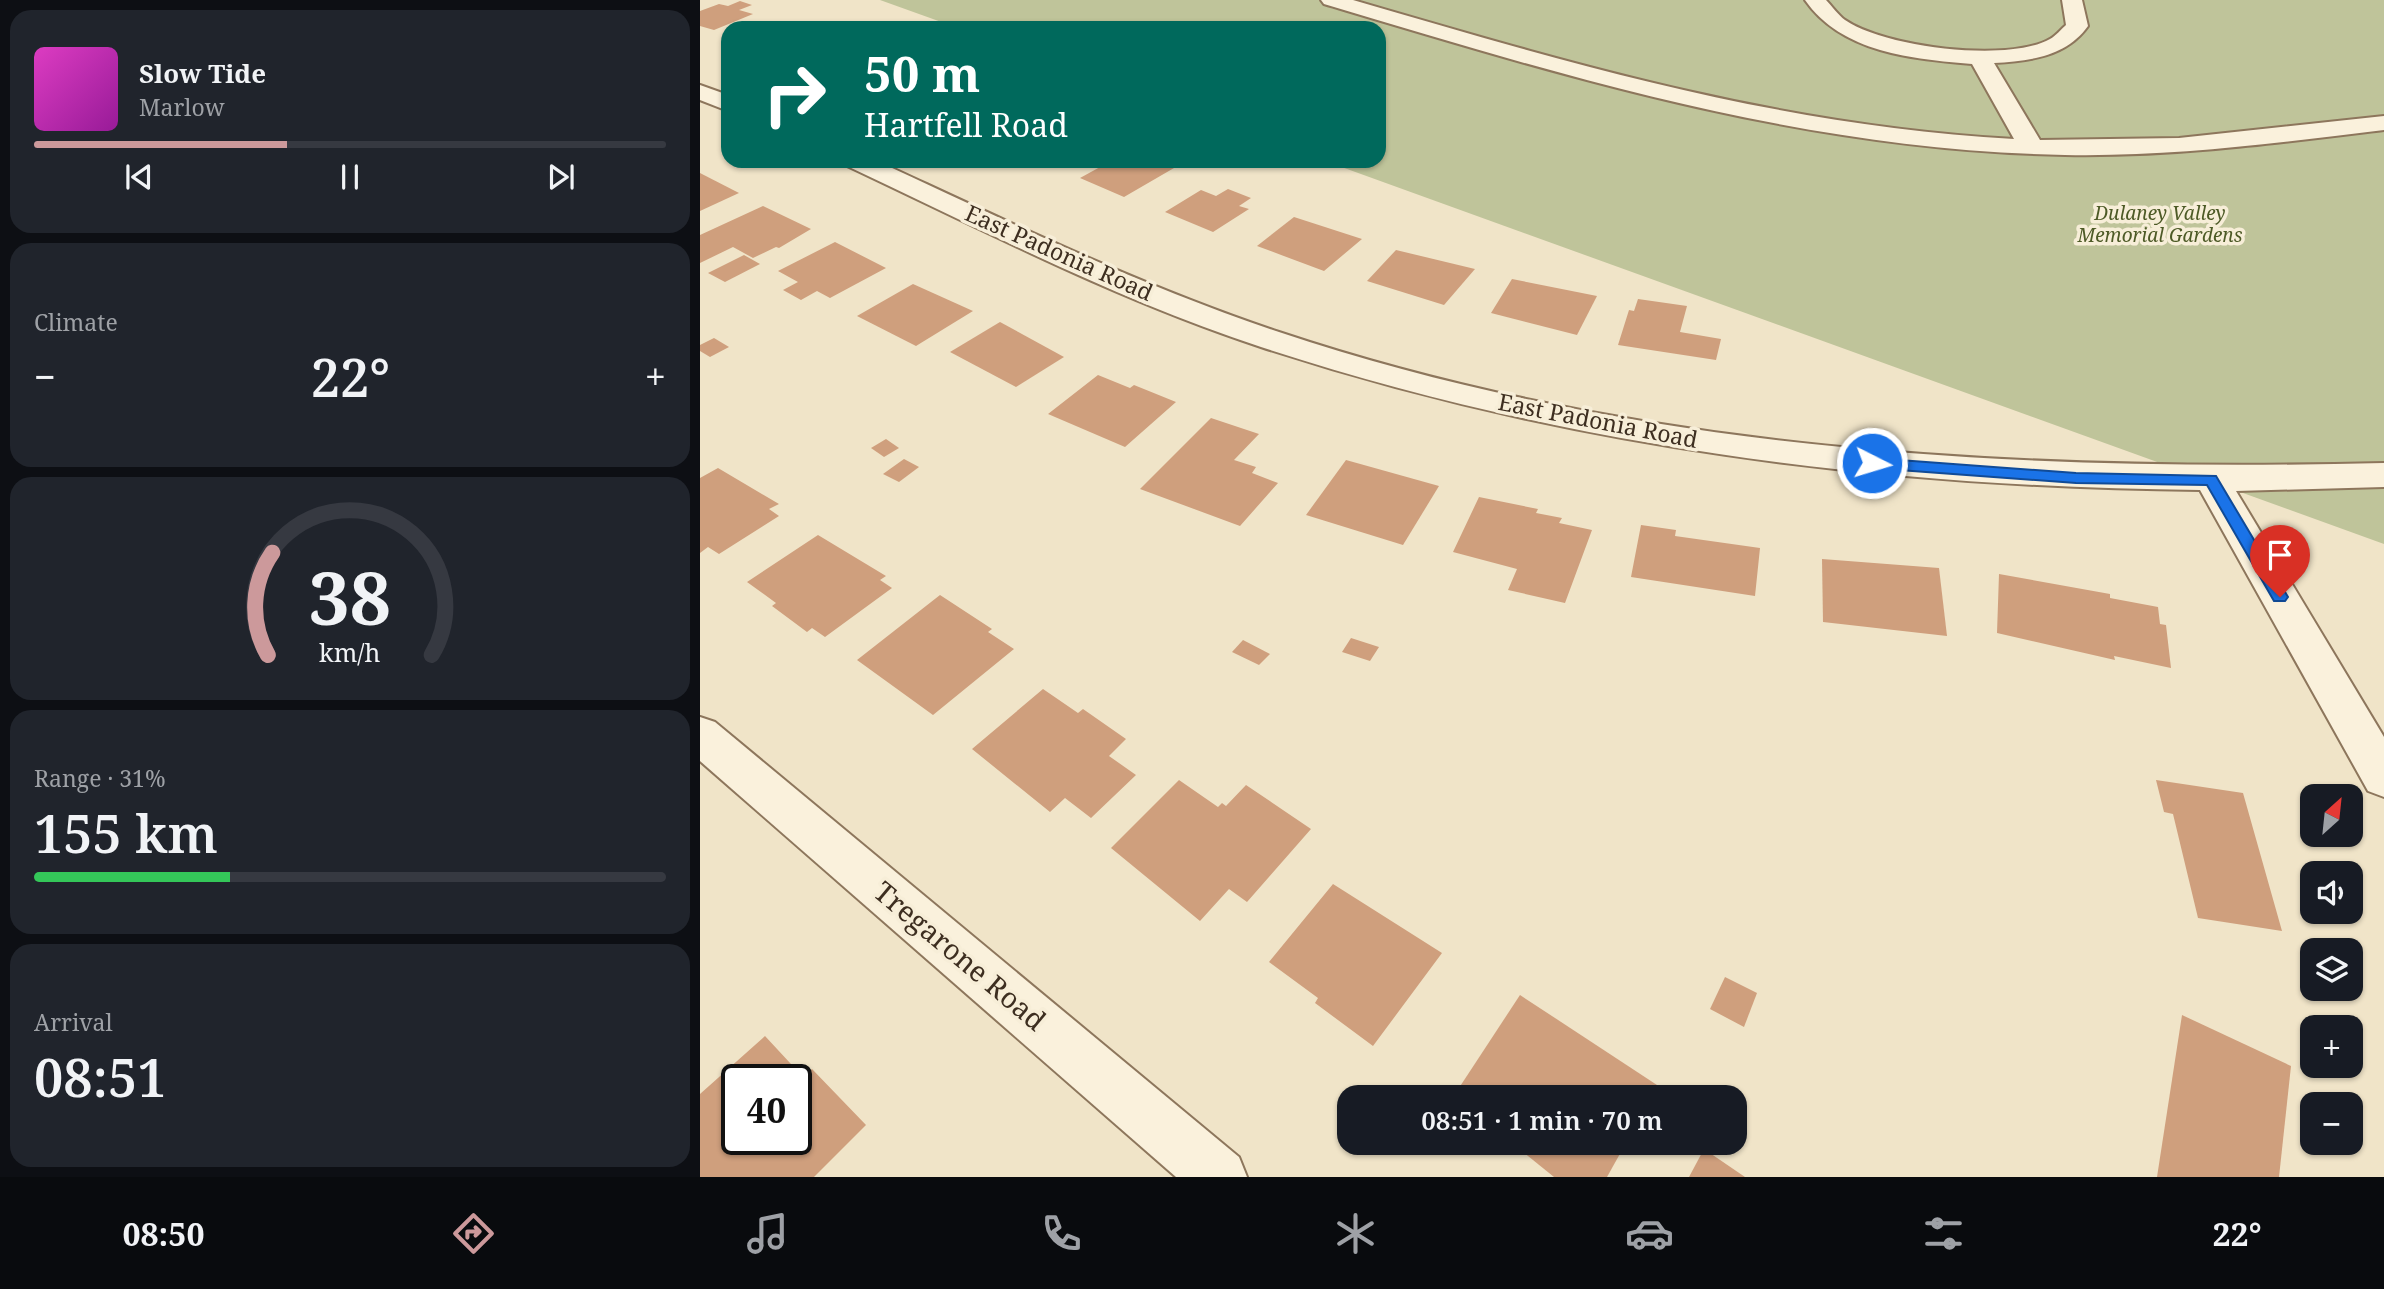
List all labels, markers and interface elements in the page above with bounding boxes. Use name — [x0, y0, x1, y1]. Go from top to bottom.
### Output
text: 50 m — [864, 40, 980, 106]
icon: right — [749, 49, 840, 140]
text: Slow Tide — [139, 55, 266, 91]
text: Marlow — [139, 91, 225, 123]
text: Hartfell Road — [864, 103, 1068, 146]
icon: previous — [120, 158, 158, 196]
icon: pause — [331, 158, 369, 196]
icon: next — [542, 158, 580, 196]
street label: East Padonia Road — [960, 196, 1158, 308]
park label: Dulaney Valley Memorial Gardens — [2076, 200, 2243, 248]
text: Climate — [34, 306, 118, 338]
text: 22° — [311, 341, 390, 412]
text: − — [34, 350, 56, 402]
text: + — [645, 350, 666, 402]
street label: East Padonia Road — [1496, 385, 1701, 455]
position arrow — [1835, 426, 1909, 500]
pin — [2250, 525, 2310, 597]
icon: arrive — [2261, 536, 2299, 574]
text: 38 — [309, 547, 391, 646]
text: km/h — [319, 634, 381, 668]
text: Range · 31% — [34, 762, 166, 794]
north arrow — [2300, 784, 2362, 847]
map controls — [2300, 784, 2363, 1155]
text: 155 km — [34, 797, 218, 868]
button: sound — [2300, 861, 2363, 924]
street label: Tregarone Road — [867, 872, 1055, 1038]
button: layers — [2300, 938, 2363, 1001]
text: Arrival — [34, 1006, 113, 1038]
button: + — [2300, 1015, 2363, 1078]
text: 08:51 — [34, 1041, 167, 1112]
speed limit sign: 40 — [721, 1064, 812, 1155]
button: − — [2300, 1092, 2363, 1155]
text: 08:51 · 1 min · 70 m — [1421, 1102, 1663, 1138]
icon: directions — [449, 1209, 498, 1258]
icon: music — [743, 1209, 792, 1258]
icon: phone — [1037, 1209, 1086, 1258]
icon: climate — [1331, 1209, 1380, 1258]
icon: car — [1625, 1209, 1674, 1258]
icon: filters — [1919, 1209, 1968, 1258]
text: 08:50 — [122, 1212, 204, 1255]
text: 22° — [2213, 1212, 2261, 1255]

